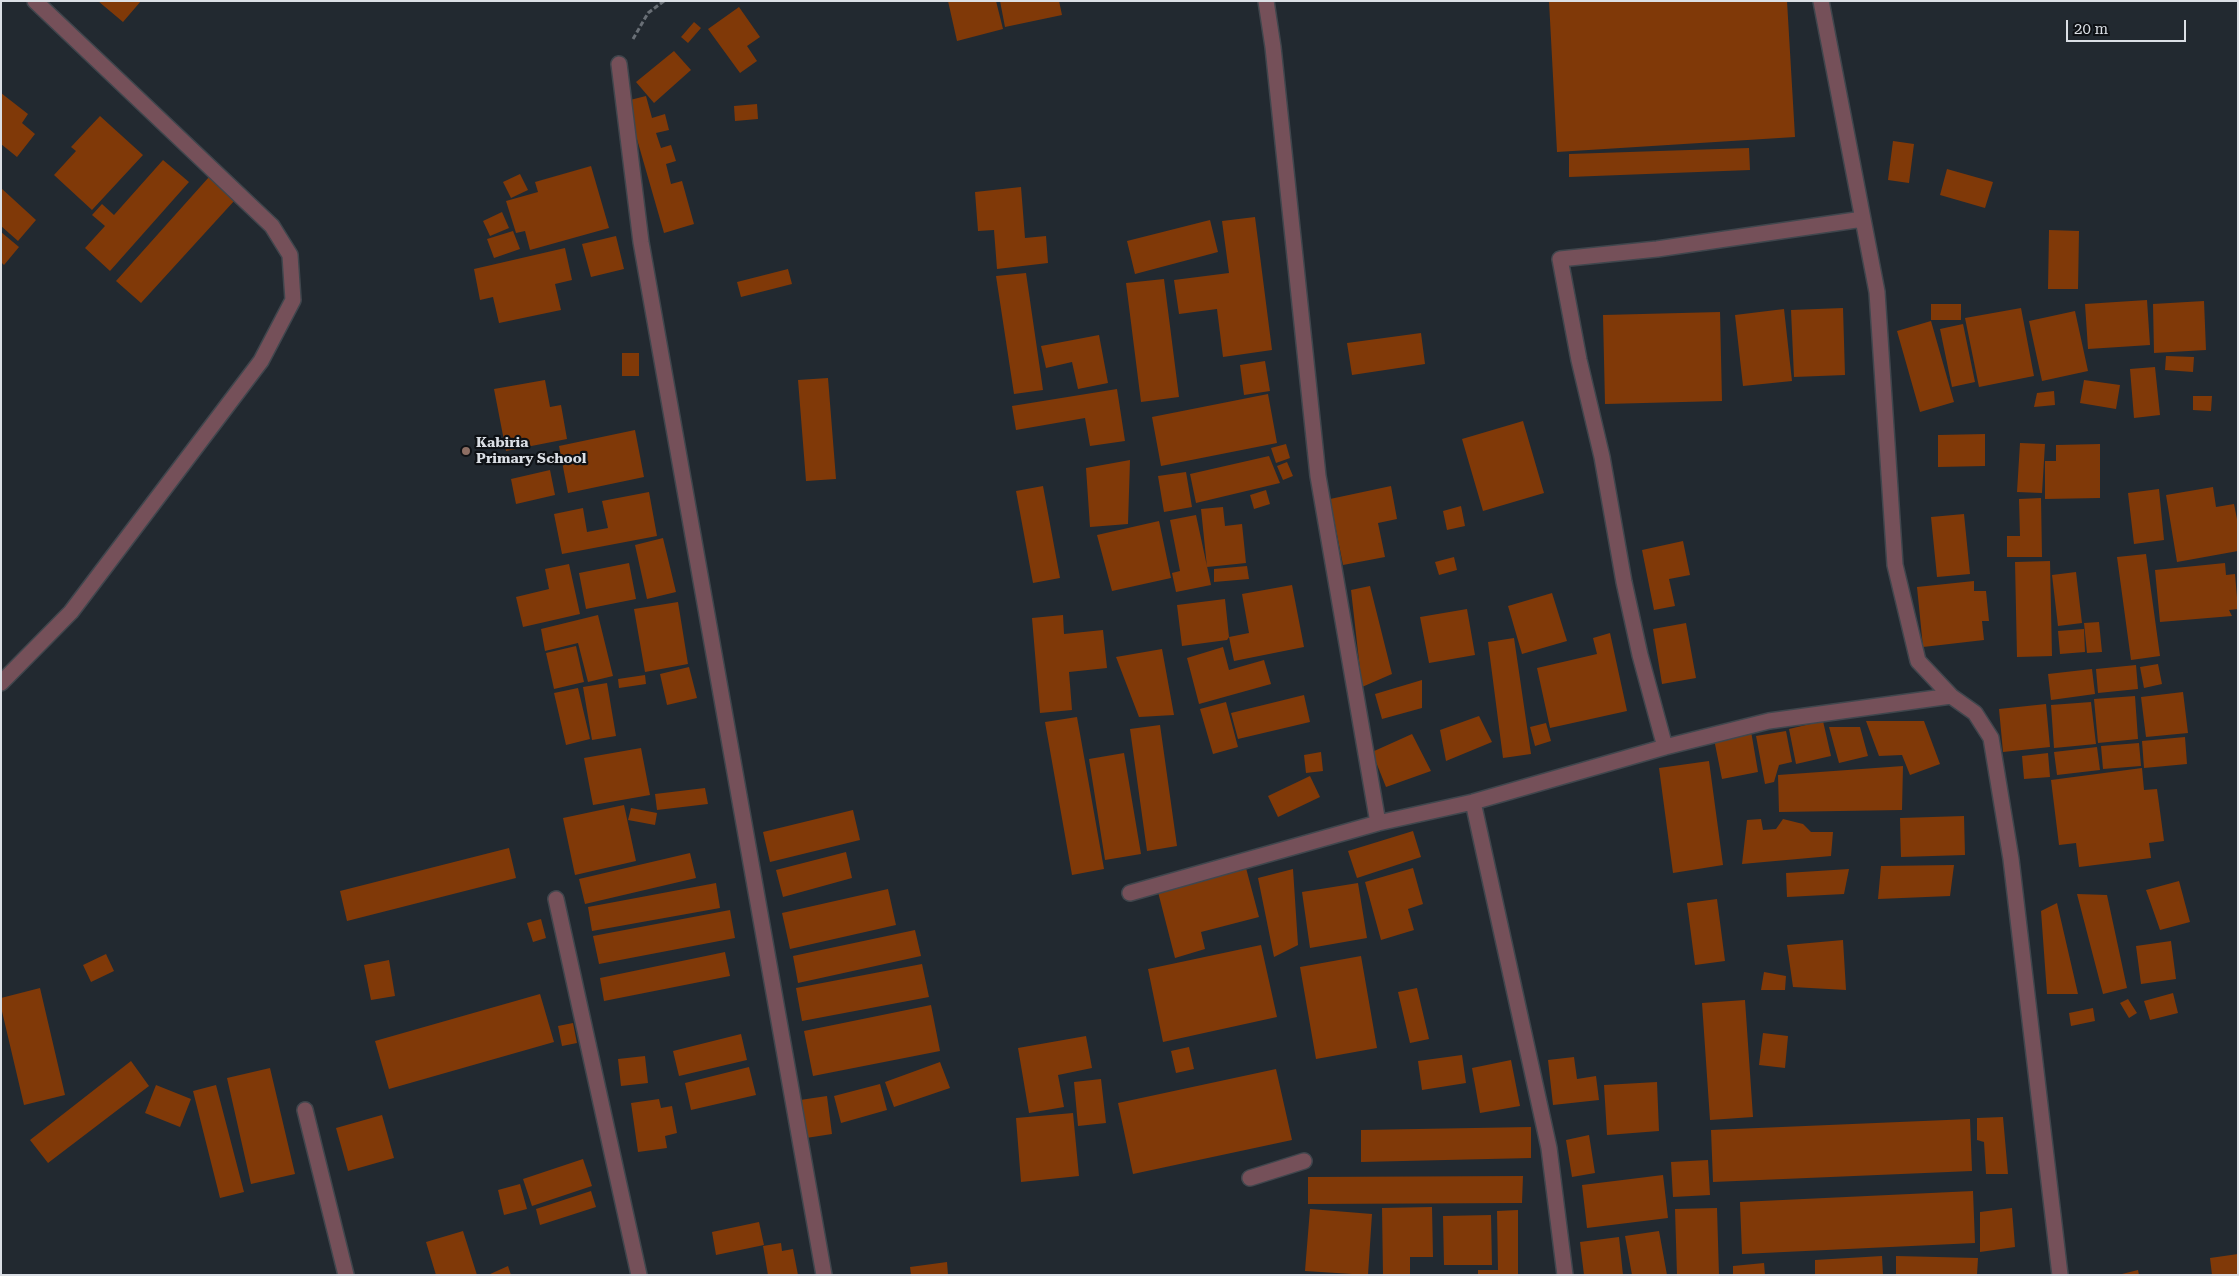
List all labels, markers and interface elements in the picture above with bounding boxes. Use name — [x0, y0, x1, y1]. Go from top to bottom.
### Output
scale bar — [2069, 10, 2189, 42]
text: 20 m — [2074, 20, 2108, 38]
place label: Kabiria Primary School — [476, 435, 586, 468]
marker: Kabiria Primary School — [460, 445, 472, 457]

